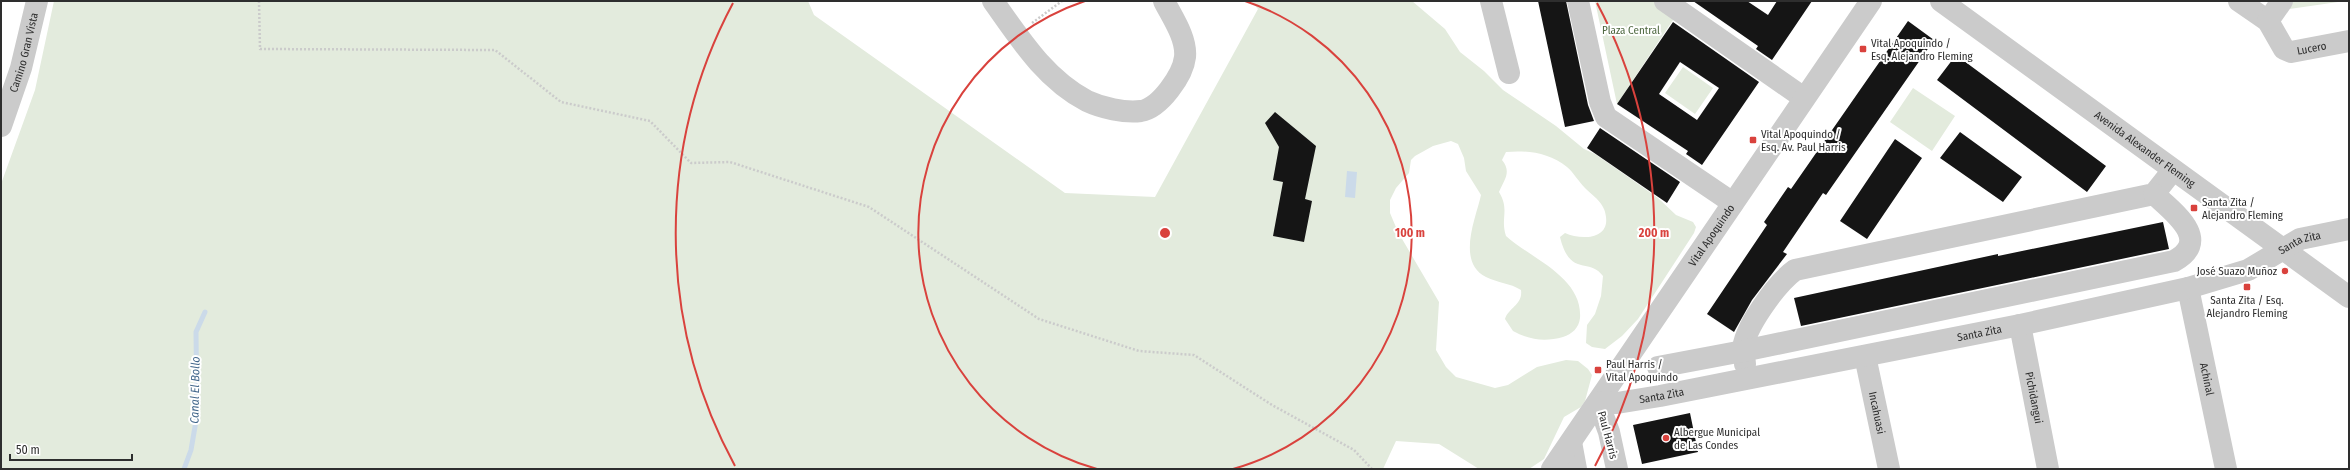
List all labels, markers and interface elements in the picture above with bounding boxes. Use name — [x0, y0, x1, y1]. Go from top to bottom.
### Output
street label: Camino Gran Vista — [7, 12, 41, 94]
park label: Plaza Central — [1602, 24, 1660, 37]
place label: Vital Apoquindo / Esq. Alejandro Fleming — [1871, 37, 1973, 63]
street label: Lucero — [2296, 39, 2328, 58]
marker: Vital Apoquindo / Esq. Alejandro Fleming — [1858, 44, 1868, 54]
street label: Avenida Alexander Fleming — [2092, 108, 2198, 191]
place label: Vital Apoquindo / Esq. Av. Paul Harris — [1761, 128, 1846, 154]
marker: Vital Apoquindo / Esq. Av. Paul Harris — [1748, 135, 1758, 145]
place label: Santa Zita / Alejandro Fleming — [2202, 196, 2284, 222]
street label: Vital Apoquindo — [1686, 202, 1738, 269]
marker: Santa Zita / Alejandro Fleming — [2189, 203, 2199, 213]
centre of rings — [1158, 226, 1172, 240]
text: 100 m — [1395, 226, 1425, 240]
text: 200 m — [1638, 226, 1669, 240]
street label: Santa Zita — [2276, 229, 2322, 257]
place label: José Suazo Muñoz — [2197, 265, 2278, 278]
marker: José Suazo Muñoz — [2280, 266, 2290, 276]
marker: Santa Zita / Esq. Alejandro Fleming — [2242, 282, 2252, 292]
place label: Santa Zita / Esq. Alejandro Fleming — [2206, 294, 2288, 320]
street label: Santa Zita — [1956, 323, 2003, 344]
water label: Canal El Bollo — [187, 356, 203, 424]
place label: Paul Harris / Vital Apoquindo — [1606, 358, 1678, 384]
street label: Achinal — [2197, 362, 2216, 397]
marker: Paul Harris / Vital Apoquindo — [1593, 365, 1603, 375]
street label: Pichidangui — [2022, 371, 2045, 425]
street label: Santa Zita — [1638, 385, 1685, 406]
street label: Incahuasi — [1866, 390, 1887, 435]
street label: Paul Harris — [1595, 410, 1620, 461]
place label: Albergue Municipal de Las Condes — [1674, 426, 1760, 452]
marker: Albergue Municipal de Las Condes — [1661, 433, 1671, 443]
scale bar — [10, 436, 132, 462]
text: 50 m — [16, 443, 40, 457]

